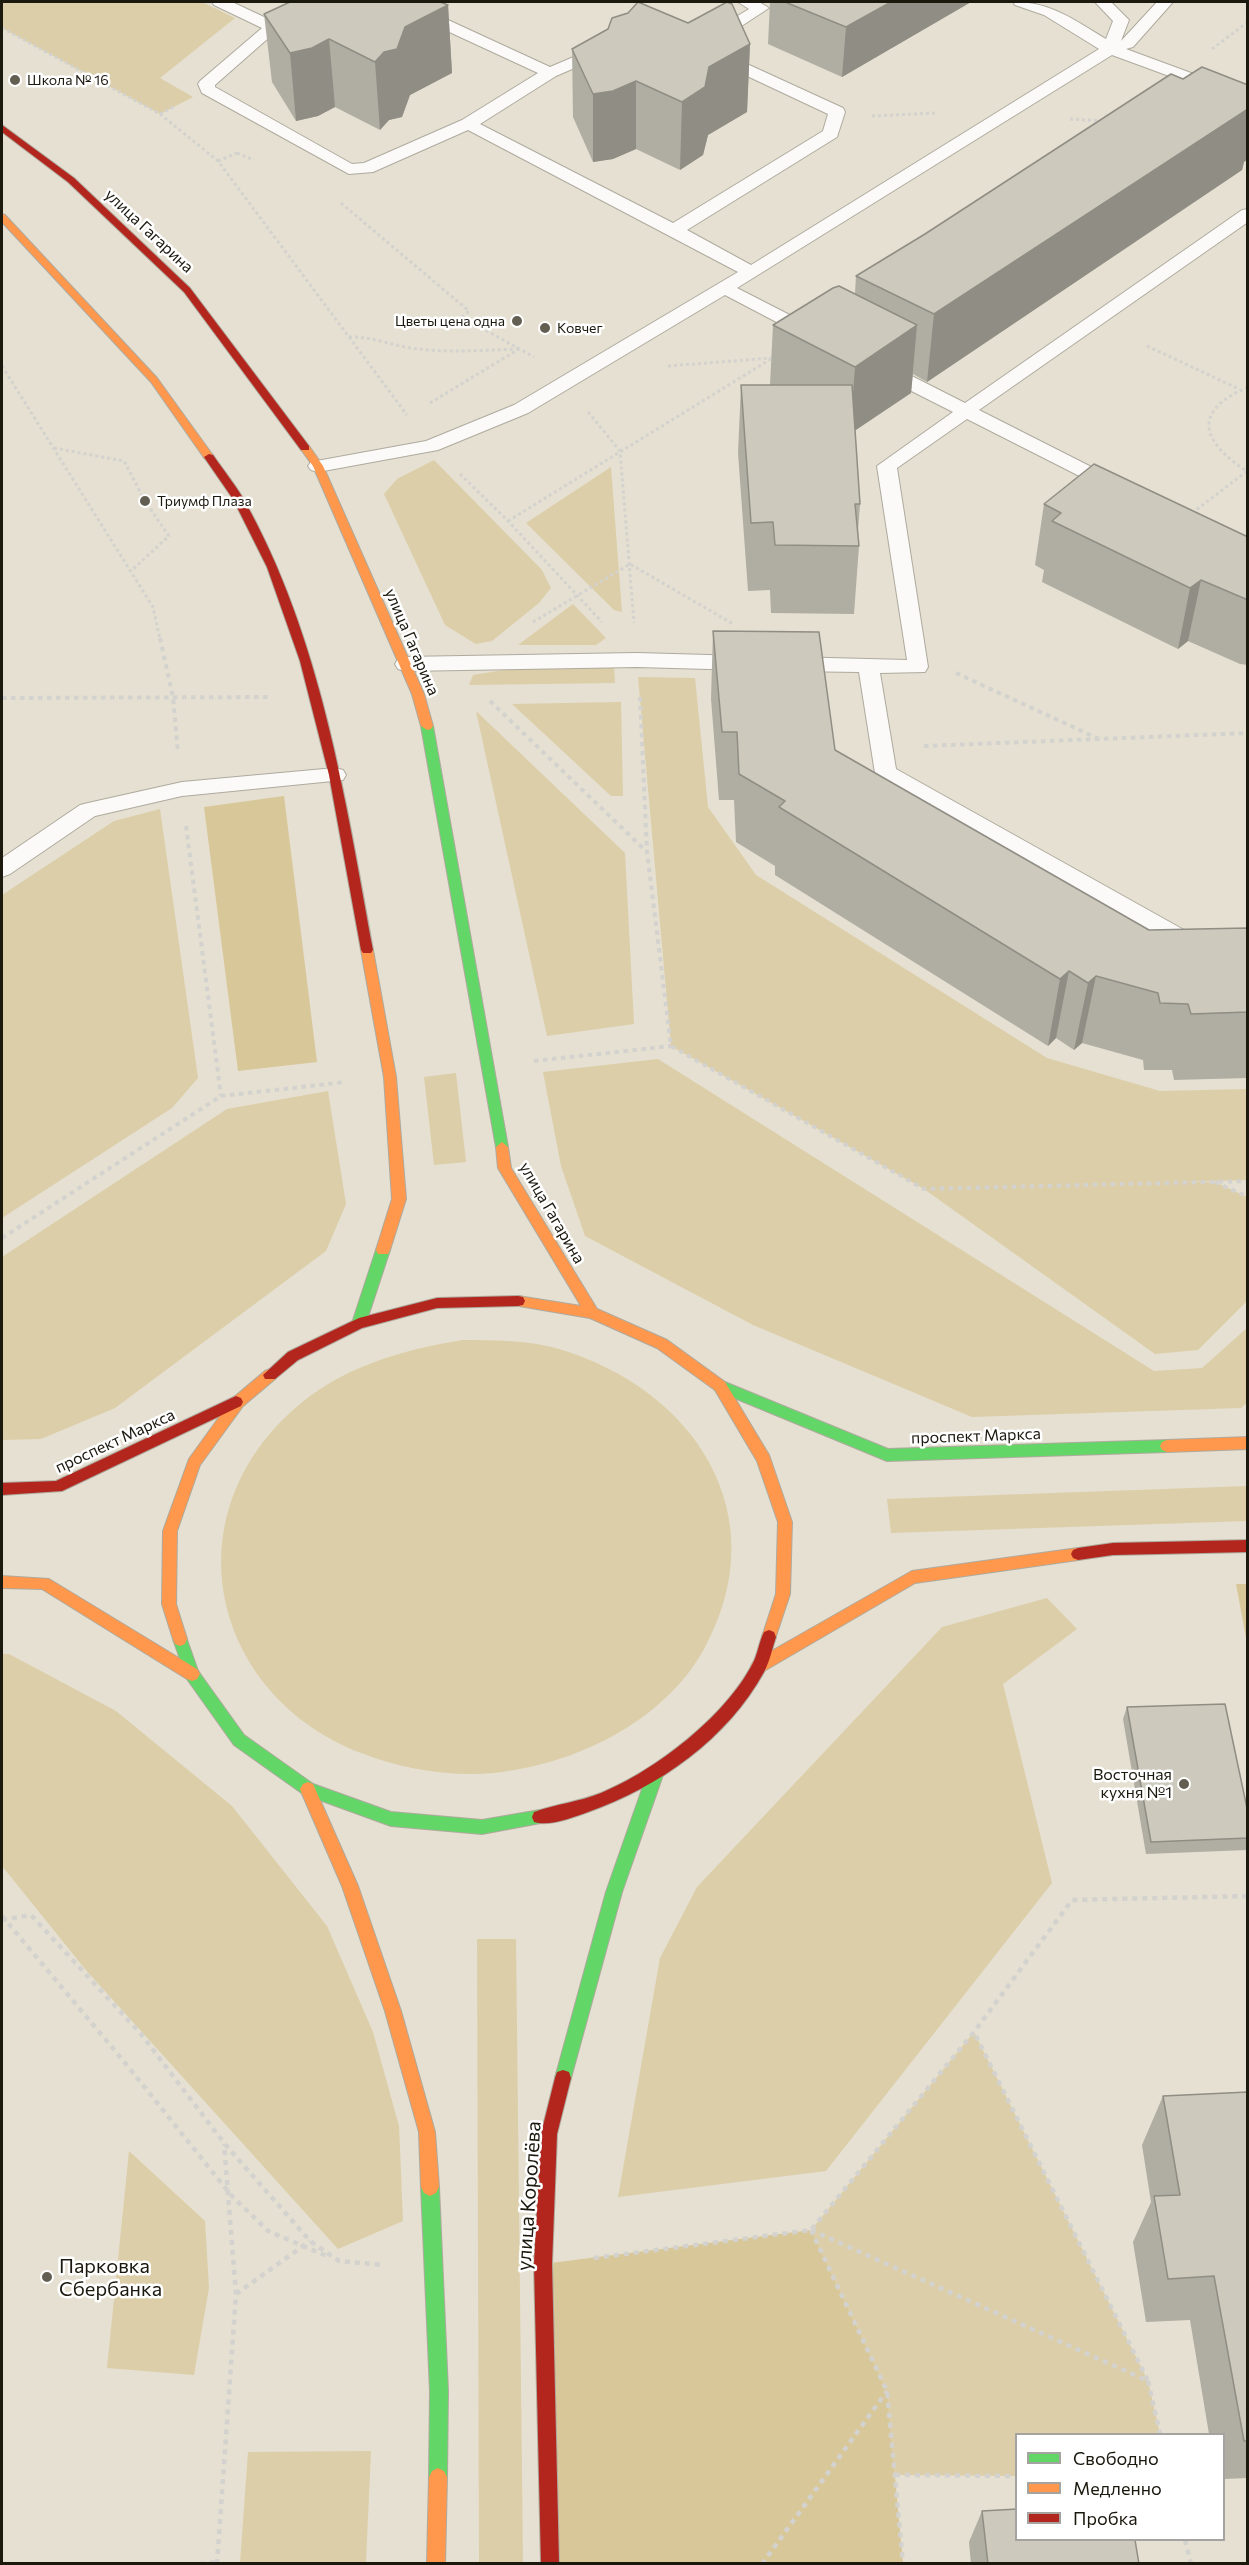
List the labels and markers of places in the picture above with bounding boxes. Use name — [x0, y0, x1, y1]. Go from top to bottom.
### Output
place label: Школа № 16 — [27, 72, 109, 88]
marker: Школа № 16 — [8, 73, 22, 87]
place label: Цветы цена одна — [395, 313, 505, 329]
marker: Цветы цена одна — [510, 314, 524, 328]
place label: Ковчег — [557, 320, 603, 336]
marker: Ковчег — [538, 321, 552, 335]
place label: Триумф Плаза — [157, 493, 252, 509]
marker: Триумф Плаза — [138, 494, 152, 508]
place label: Восточная кухня №1 — [1093, 1765, 1172, 1803]
marker: Восточная кухня №1 — [1177, 1777, 1191, 1791]
place label: Парковка Сбербанка — [59, 2254, 162, 2301]
marker: Парковка Сбербанка — [40, 2270, 54, 2284]

